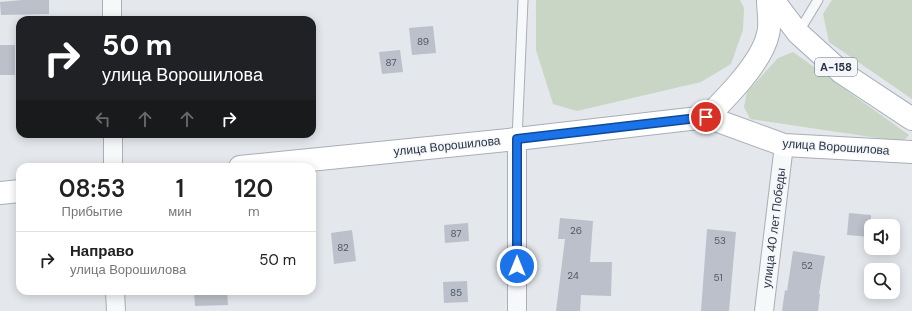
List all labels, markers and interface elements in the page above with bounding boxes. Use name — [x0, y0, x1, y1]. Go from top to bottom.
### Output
text: 50 m — [102, 27, 172, 64]
icon: right — [36, 32, 88, 84]
house number: 89 — [417, 35, 429, 48]
house number: 87 — [385, 56, 397, 69]
road number: А-158 — [815, 58, 857, 76]
text: улица Ворошилова — [102, 63, 263, 87]
pin — [689, 100, 723, 134]
icon: arrive — [695, 106, 717, 128]
icon: left — [92, 108, 114, 130]
icon: ahead — [134, 108, 156, 130]
icon: ahead — [176, 108, 198, 130]
icon: right — [218, 108, 240, 130]
street label: улица Ворошилова — [393, 132, 501, 160]
street label: улица Ворошилова — [782, 135, 890, 159]
street label: улица 40 лет Победы — [759, 167, 789, 289]
text: 08:53 — [59, 173, 125, 204]
text: 1 — [176, 173, 184, 204]
text: 120 — [234, 173, 273, 204]
text: Прибытие — [62, 203, 123, 220]
text: мин — [168, 203, 192, 220]
text: m — [248, 203, 260, 220]
map controls — [864, 219, 900, 299]
button: sound — [864, 219, 900, 255]
house number: 26 — [570, 224, 582, 237]
house number: 87 — [450, 227, 462, 240]
house number: 53 — [714, 234, 726, 247]
text: Направо — [70, 241, 134, 261]
house number: 82 — [337, 241, 349, 254]
position arrow — [496, 245, 538, 287]
icon: right — [36, 249, 58, 271]
text: 50 m — [259, 250, 296, 270]
house number: 52 — [801, 259, 813, 272]
text: улица Ворошилова — [70, 261, 186, 278]
button: search — [864, 263, 900, 299]
house number: 24 — [567, 269, 579, 282]
house number: 51 — [713, 271, 723, 284]
house number: 85 — [450, 286, 462, 299]

